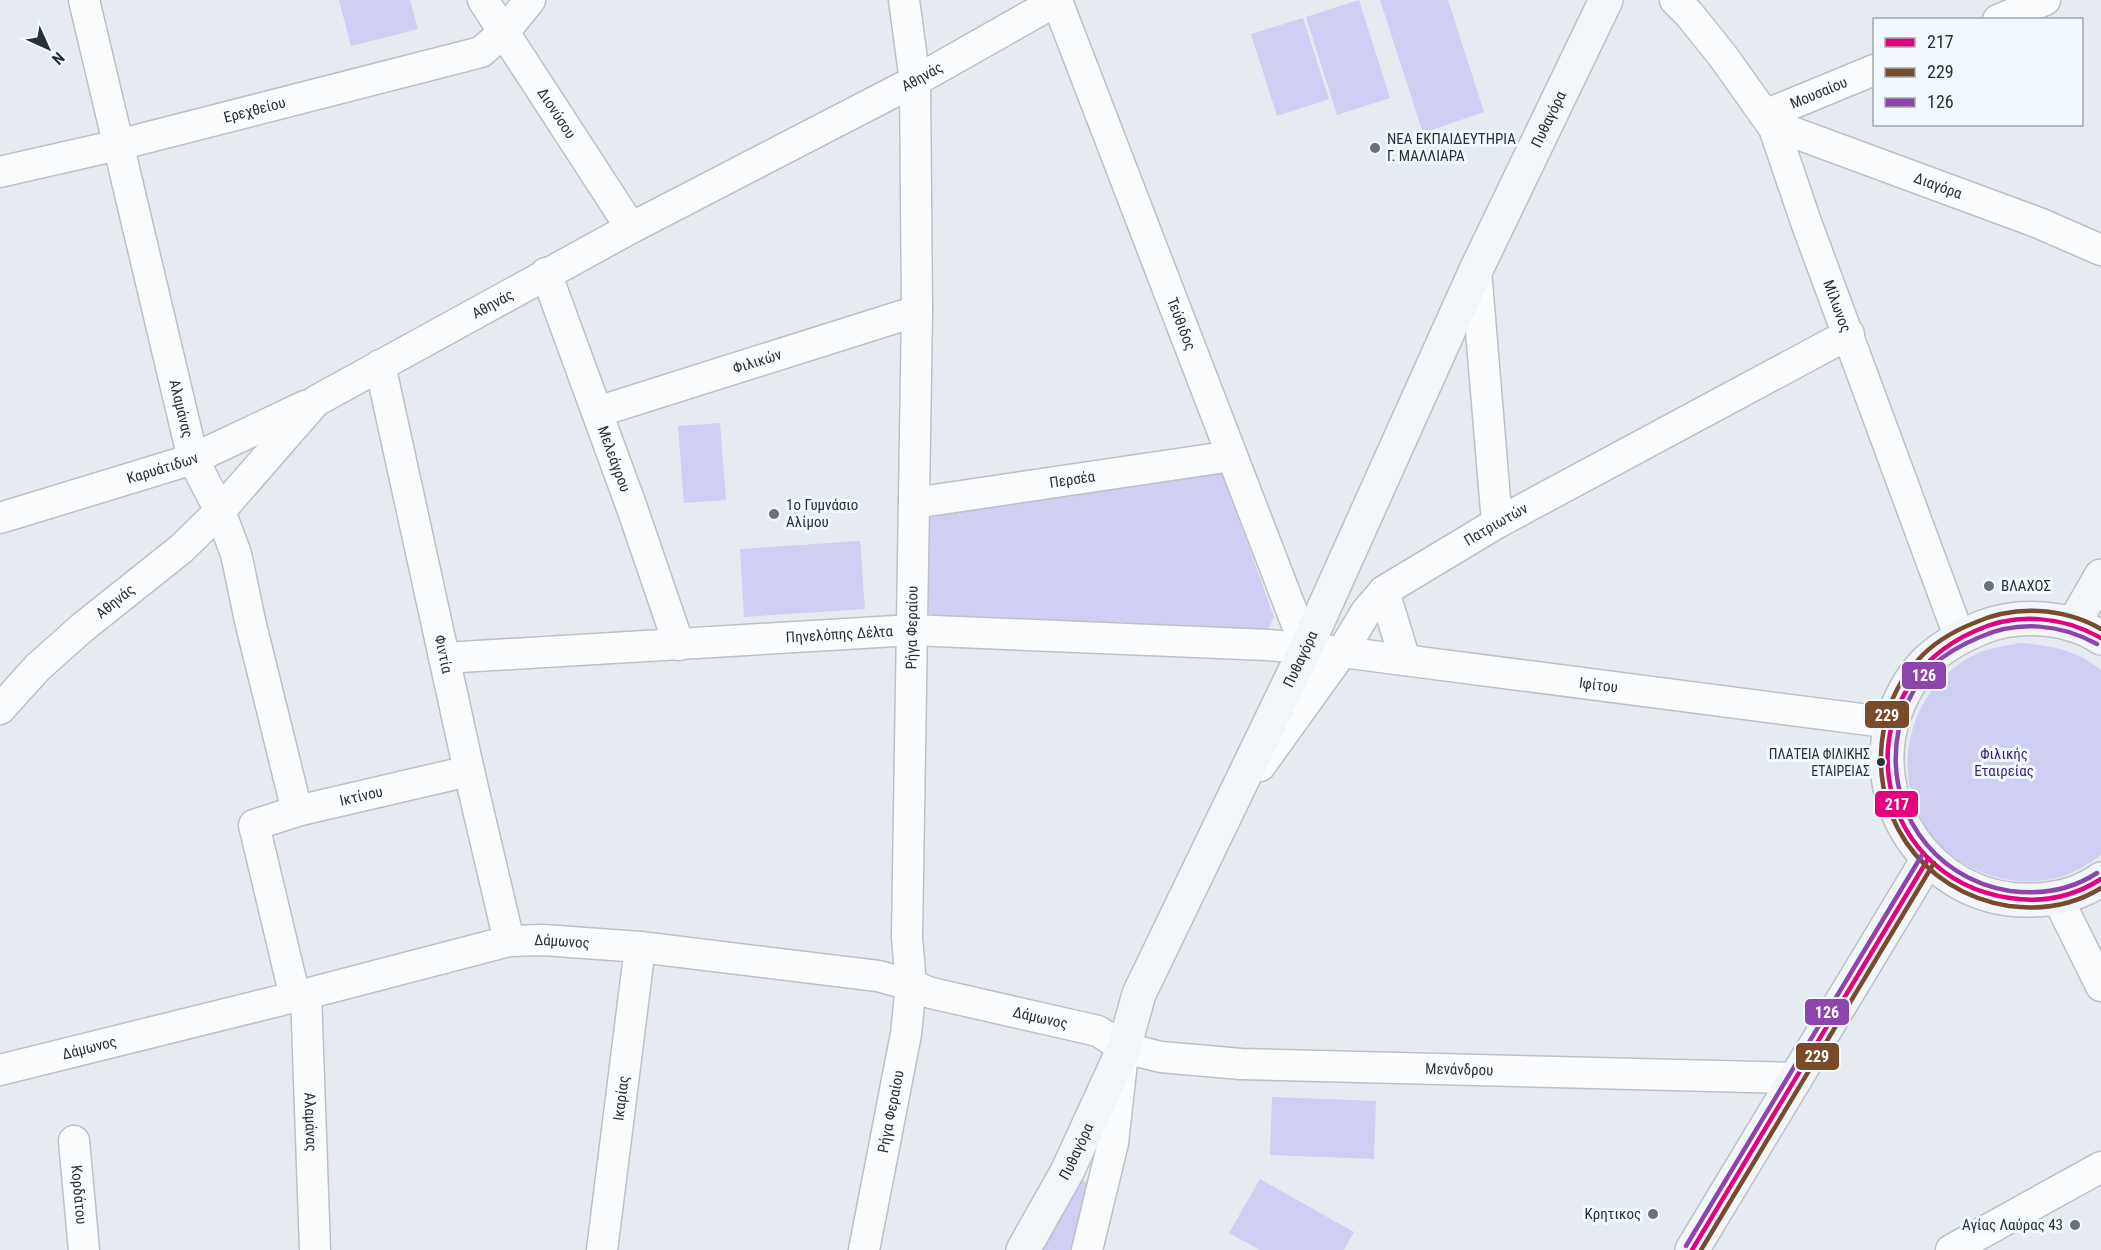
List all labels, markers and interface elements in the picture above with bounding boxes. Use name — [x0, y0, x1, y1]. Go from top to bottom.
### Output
north arrow — [18, 18, 78, 78]
legend — [1873, 18, 2083, 126]
text: 217 — [1927, 31, 1954, 52]
text: N — [48, 48, 68, 68]
street label: Αθηνάς — [898, 58, 946, 95]
text: 229 — [1927, 61, 1954, 82]
street label: Μουσαίου — [1787, 73, 1850, 113]
street label: Διονύσου — [533, 84, 580, 142]
street label: Πυθαγόρα — [1527, 88, 1570, 150]
text: 126 — [1927, 91, 1954, 112]
street label: Ερεχθείου — [222, 93, 287, 127]
place label: ΝΕΑ ΕΚΠΑΙΔΕΥΤΗΡΙΑ Γ. ΜΑΛΛΙΑΡΑ — [1387, 130, 1516, 165]
marker: ΝΕΑ ΕΚΠΑΙΔΕΥΤΗΡΙΑ Γ. ΜΑΛΛΙΑΡΑ — [1368, 141, 1382, 155]
street label: Διαγόρα — [1911, 169, 1965, 203]
street label: Μίλωνος — [1819, 277, 1855, 335]
street label: Αθηνάς — [469, 285, 516, 323]
street label: Τεύθιδος — [1163, 295, 1200, 353]
street label: Φιλικών — [731, 345, 784, 378]
street label: Αλαμάνας — [165, 378, 197, 440]
street label: Μελεάγρου — [594, 423, 634, 494]
street label: Καρυάτιδων — [125, 449, 202, 488]
street label: Περσέα — [1048, 467, 1097, 492]
place label: 1ο Γυμνάσιο Αλίμου — [786, 496, 858, 531]
street label: Πατριωτών — [1461, 499, 1531, 550]
marker: 1ο Γυμνάσιο Αλίμου — [767, 507, 781, 521]
place label: ΒΛΑΧΟΣ — [2001, 577, 2051, 595]
marker: ΒΛΑΧΟΣ — [1982, 579, 1996, 593]
street label: Αθηνάς — [92, 580, 138, 622]
street label: Ρήγα Φεραίου — [902, 585, 922, 670]
street label: Πηνελόπης Δέλτα — [785, 622, 894, 647]
street label: Πυθαγόρα — [1279, 627, 1322, 690]
street label: Φιντία — [430, 633, 456, 676]
line badge: 126 — [1901, 661, 1947, 690]
text: 126 — [1912, 666, 1936, 685]
street label: Ιφίτου — [1578, 674, 1619, 697]
line badge: 229 — [1864, 700, 1910, 729]
text: 229 — [1875, 706, 1899, 725]
park label: Φιλικής Εταιρείας — [1974, 745, 2034, 780]
place label: ΠΛΑΤΕΙΑ ΦΙΛΙΚΗΣ ΕΤΑΙΡΕΙΑΣ — [1769, 746, 1870, 779]
marker: ΠΛΑΤΕΙΑ ΦΙΛΙΚΗΣ ΕΤΑΙΡΕΙΑΣ — [1875, 756, 1887, 768]
street label: Ικτίνου — [338, 782, 385, 810]
line badge: 217 — [1874, 790, 1919, 818]
text: 217 — [1885, 795, 1909, 814]
street label: Δάμωνος — [534, 931, 590, 952]
line badge: 126 — [1804, 998, 1850, 1026]
street label: Δάμωνος — [1011, 1003, 1069, 1033]
text: 126 — [1815, 1003, 1839, 1022]
street label: Δάμωνος — [60, 1032, 118, 1063]
line badge: 229 — [1795, 1042, 1840, 1071]
text: 229 — [1805, 1047, 1829, 1066]
street label: Μενάνδρου — [1425, 1060, 1494, 1079]
street label: Ρήγα Φεραίου — [874, 1069, 908, 1154]
street label: Ικαρίας — [609, 1075, 633, 1122]
street label: Αλαμάνας — [300, 1092, 321, 1152]
street label: Πυθαγόρα — [1055, 1120, 1097, 1183]
street label: Κορδάτου — [67, 1164, 91, 1225]
place label: Κρητικος — [1584, 1205, 1641, 1223]
marker: Κρητικος — [1646, 1207, 1660, 1221]
place label: Αγίας Λαύρας 43 — [1962, 1216, 2063, 1234]
marker: Αγίας Λαύρας 43 — [2068, 1218, 2082, 1232]

